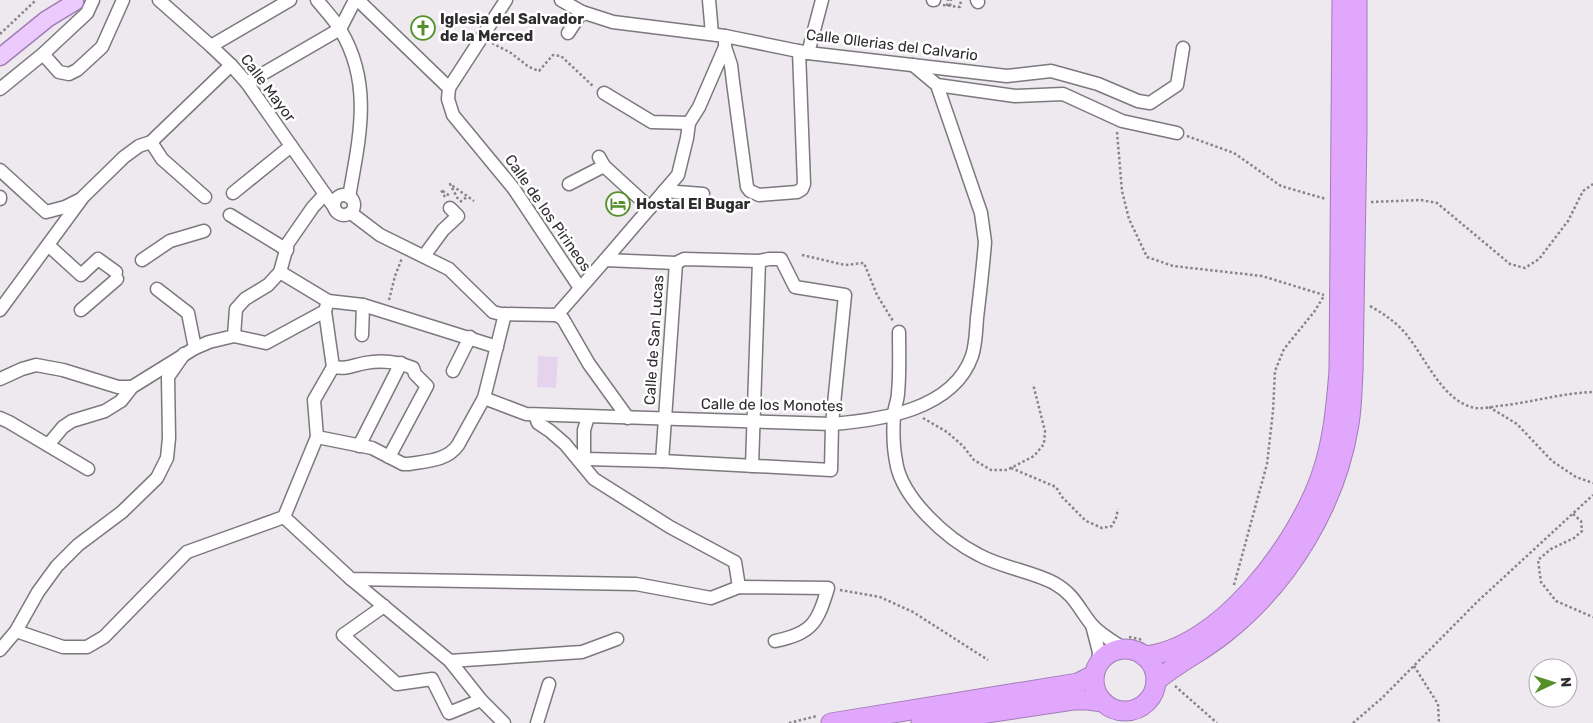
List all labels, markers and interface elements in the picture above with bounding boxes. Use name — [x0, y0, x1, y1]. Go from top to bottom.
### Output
place label: Iglesia del Salvador de la Merced — [440, 10, 584, 45]
church icon: Iglesia del Salvador de la Merced — [410, 15, 436, 41]
street label: Calle Ollerias del Calvario — [805, 26, 979, 64]
street label: Calle Mayor — [237, 51, 299, 126]
street label: Calle de los Pirineos — [501, 151, 595, 275]
hotel icon: Hostal El Bugar — [605, 191, 631, 217]
place label: Hostal El Bugar — [636, 195, 751, 213]
street label: Calle de San Lucas — [640, 274, 668, 406]
street label: Calle de los Monotes — [701, 395, 844, 415]
north arrow — [1528, 658, 1578, 708]
text: N — [1557, 677, 1574, 688]

